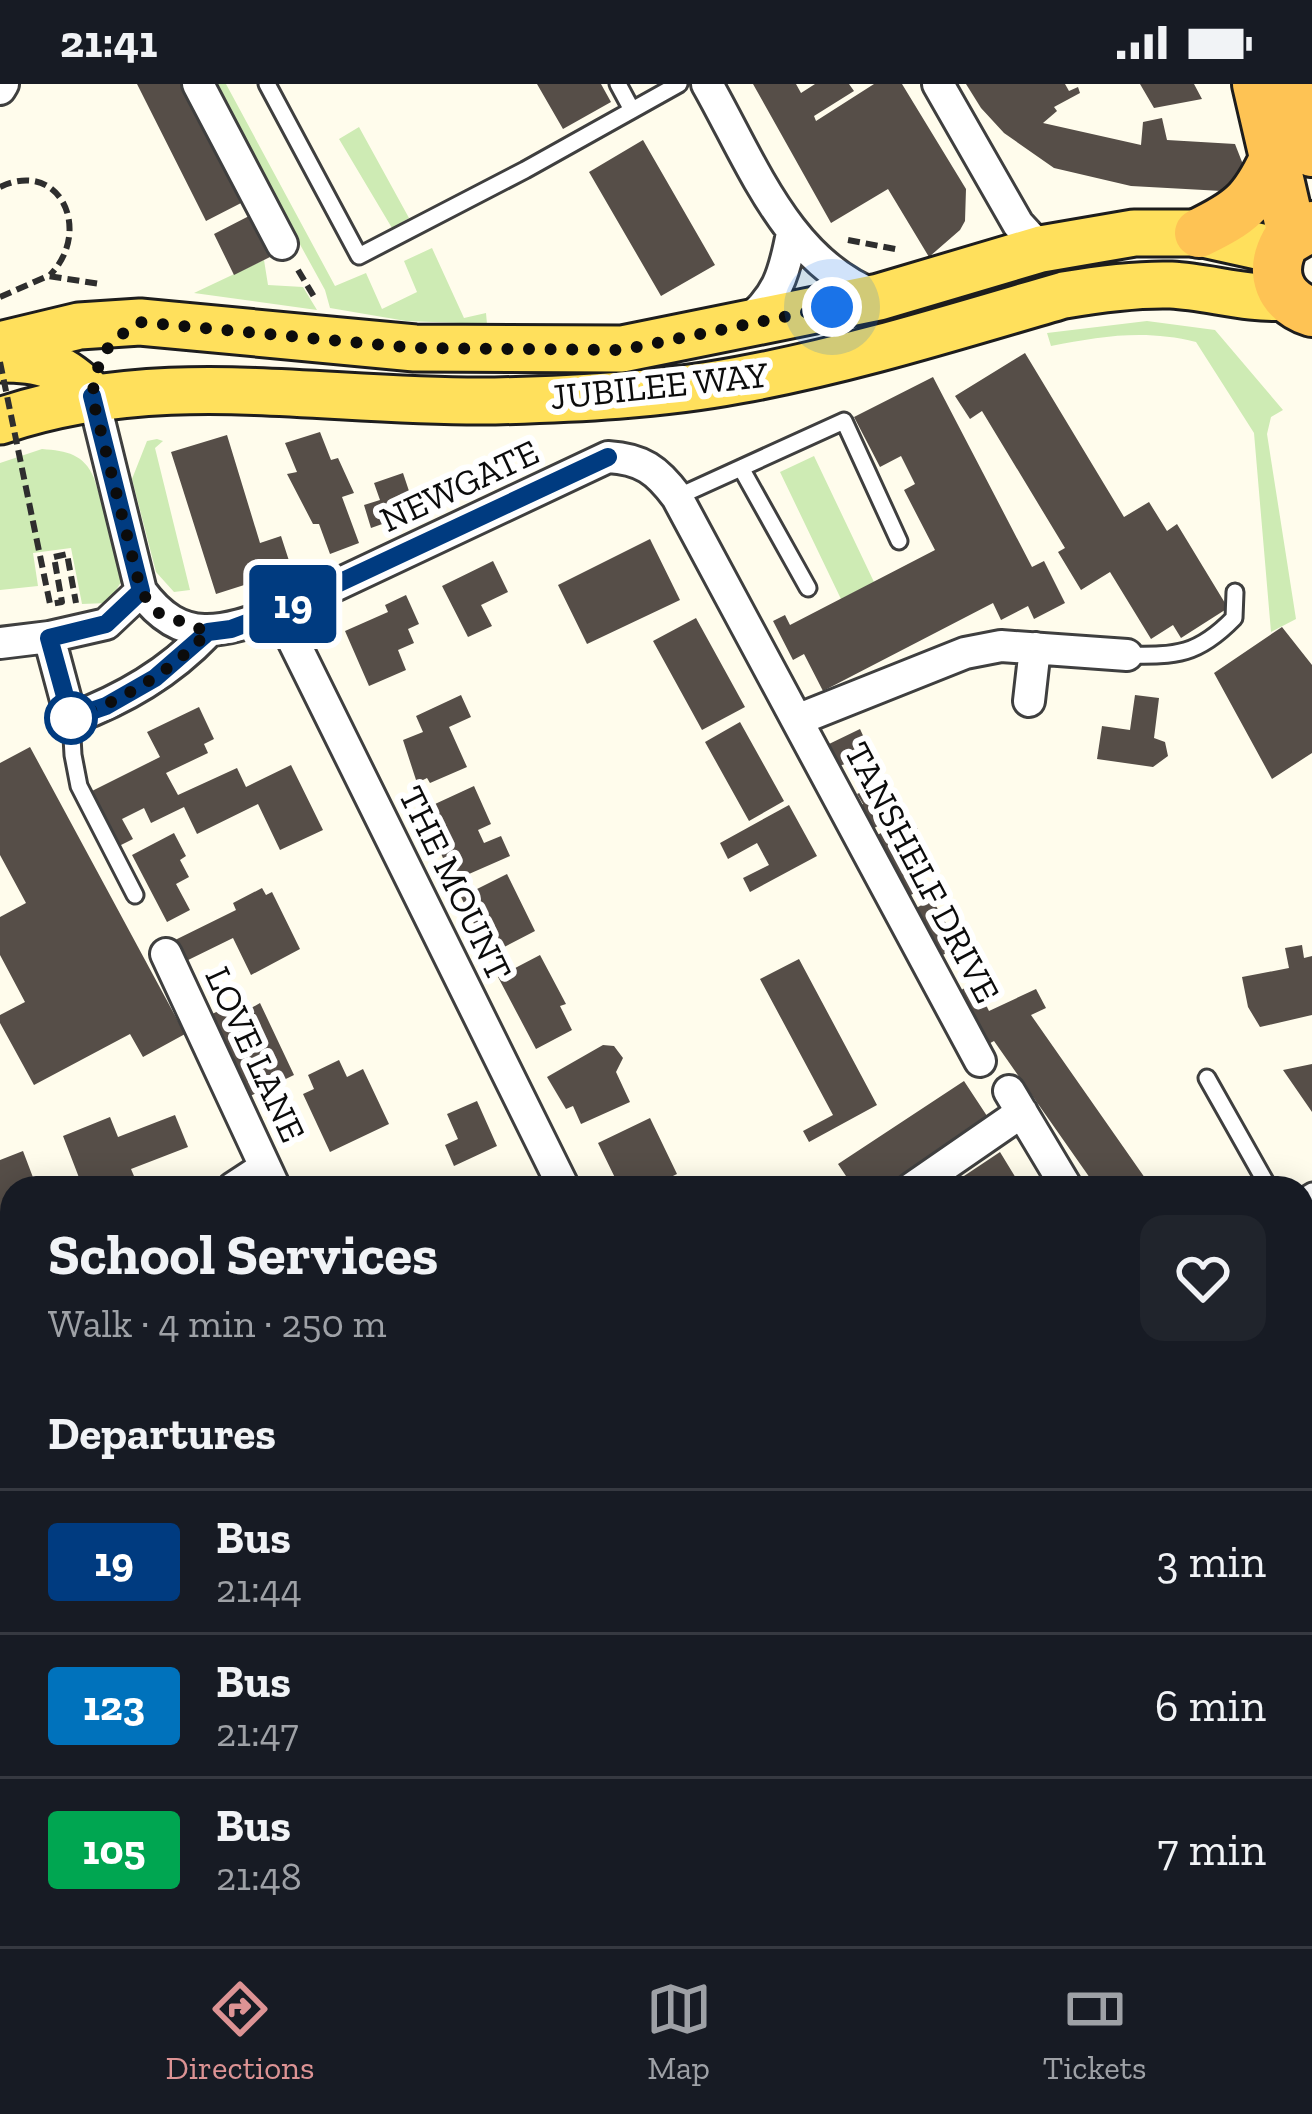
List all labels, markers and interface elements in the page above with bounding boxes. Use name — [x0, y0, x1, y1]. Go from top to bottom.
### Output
text: 21:41 — [60, 15, 157, 69]
your location — [802, 277, 862, 337]
street label: JUBILEE WAY — [548, 353, 770, 418]
street label: NEWGATE — [373, 430, 545, 541]
line badge: 19 — [239, 565, 347, 643]
text: 19 — [273, 578, 313, 629]
unlabelled marker — [46, 693, 96, 743]
street label: TANSHELF DRIVE — [836, 735, 1009, 1010]
street label: THE MOUNT — [390, 779, 521, 987]
street label: LOVE LANE — [196, 960, 315, 1149]
button: heart — [1140, 1215, 1266, 1341]
text: School Services — [48, 1220, 438, 1289]
text: Walk · 4 min · 250 m — [48, 1300, 387, 1347]
text: Departures — [48, 1407, 276, 1461]
text: Bus — [216, 1511, 291, 1565]
text: 3 min — [1157, 1535, 1266, 1589]
text: 19 — [94, 1536, 134, 1587]
text: 21:44 — [216, 1565, 302, 1612]
text: Bus — [216, 1655, 291, 1709]
text: 6 min — [1155, 1679, 1266, 1733]
text: 123 — [83, 1680, 145, 1731]
text: 21:47 — [216, 1709, 299, 1756]
text: Bus — [216, 1799, 291, 1853]
text: 7 min — [1157, 1823, 1266, 1877]
text: 105 — [82, 1824, 146, 1875]
text: 21:48 — [216, 1853, 302, 1900]
tab: Directions — [166, 1976, 314, 2087]
tab: Map — [646, 1976, 712, 2087]
tab: Tickets — [1043, 1976, 1146, 2087]

